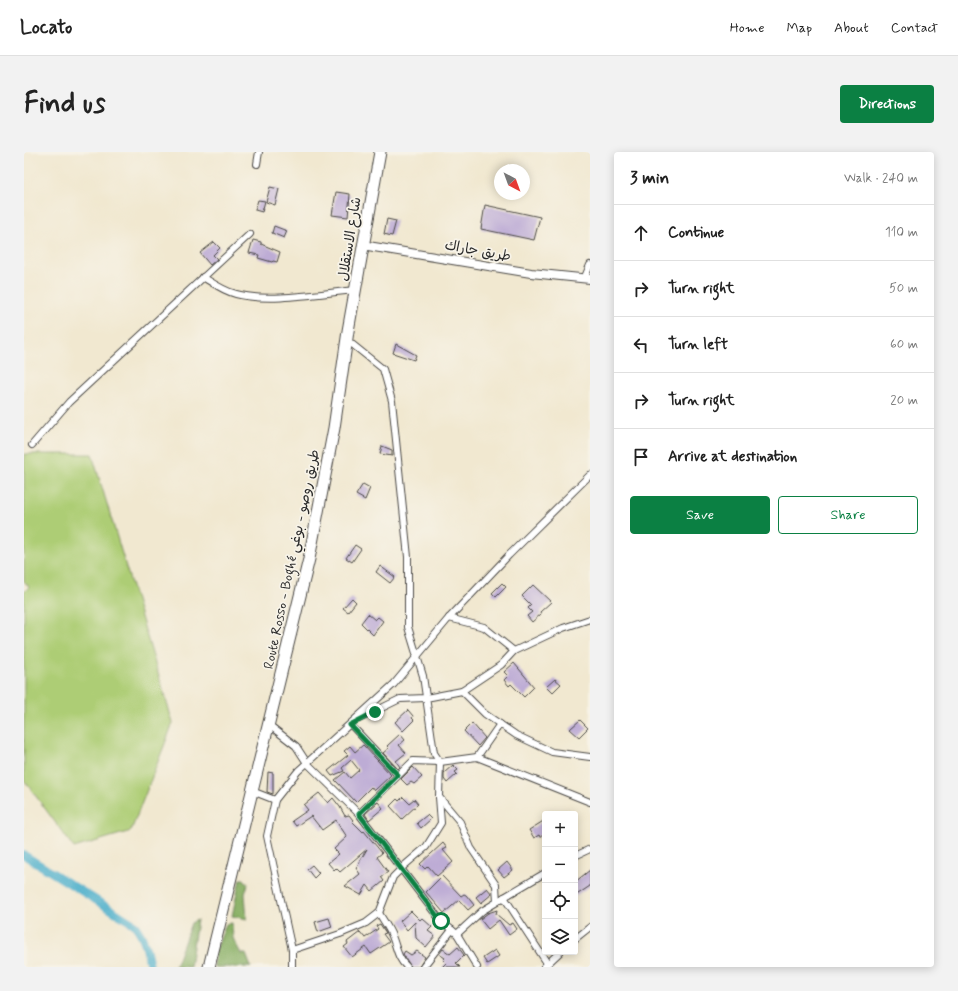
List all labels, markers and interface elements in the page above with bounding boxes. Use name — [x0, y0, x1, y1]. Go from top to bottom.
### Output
text: Locato — [20, 15, 72, 40]
text: Home — [730, 19, 764, 37]
text: Map — [786, 19, 812, 37]
text: About — [834, 19, 869, 37]
text: Contact — [891, 19, 938, 37]
button: Directions — [840, 85, 934, 123]
text: Find us — [24, 86, 105, 123]
north arrow — [494, 164, 530, 200]
text: 3 min — [630, 167, 669, 189]
text: Walk · 240 m — [844, 170, 918, 187]
street label: شارع الاستقلال — [334, 196, 366, 283]
icon: ahead — [630, 222, 652, 244]
text: Continue — [668, 223, 724, 243]
text: 110 m — [885, 224, 918, 241]
street label: طريق جاراك — [443, 236, 512, 266]
icon: right — [630, 278, 652, 300]
text: Turn right — [668, 279, 735, 299]
text: 50 m — [889, 280, 918, 297]
icon: left — [630, 334, 652, 356]
text: Turn left — [668, 335, 728, 355]
text: 60 m — [890, 336, 918, 353]
icon: right — [630, 390, 652, 412]
text: Turn right — [668, 391, 735, 411]
text: 20 m — [890, 392, 918, 409]
icon: arrive — [630, 446, 652, 468]
text: Arrive at destination — [668, 447, 797, 467]
street label: Route Rosso - Boghé طريق روصو - بوغي — [260, 448, 327, 671]
button: Save — [630, 496, 770, 534]
button: Share — [778, 496, 918, 534]
route end — [366, 703, 384, 721]
map controls — [542, 811, 578, 955]
button: + — [542, 811, 578, 847]
button: − — [542, 847, 578, 883]
button: locate — [542, 883, 578, 919]
route start — [432, 912, 450, 930]
button: layers — [542, 919, 578, 955]

